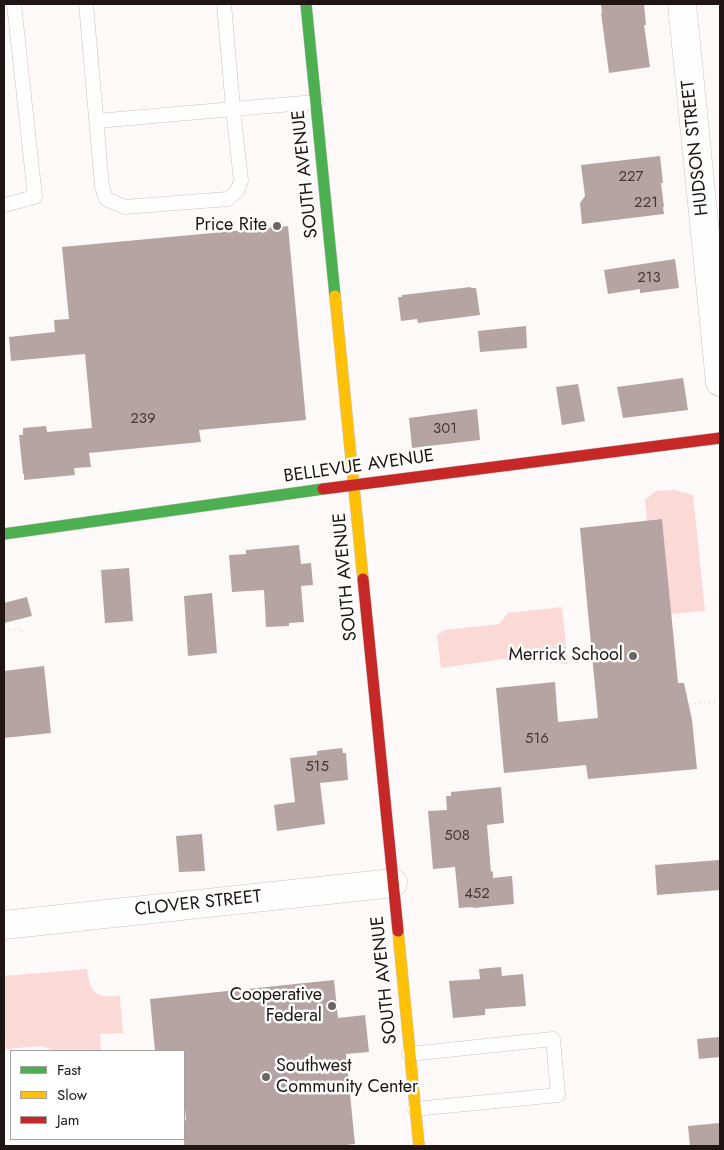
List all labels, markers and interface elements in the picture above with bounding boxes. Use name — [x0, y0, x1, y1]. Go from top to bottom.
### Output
street label: HUDSON STREET — [678, 79, 714, 217]
street label: SOUTH AVENUE — [289, 109, 323, 239]
house number: 227 — [619, 168, 643, 186]
house number: 221 — [634, 194, 658, 212]
place label: Price Rite — [195, 215, 267, 237]
marker: Price Rite — [271, 220, 283, 232]
house number: 213 — [637, 269, 661, 287]
house number: 239 — [130, 410, 156, 428]
house number: 301 — [433, 420, 457, 438]
street label: BELLEVUE AVENUE — [282, 446, 436, 488]
street label: SOUTH AVENUE — [330, 512, 362, 642]
place label: Merrick School — [508, 645, 623, 667]
marker: Merrick School — [627, 650, 639, 662]
house number: 516 — [525, 730, 549, 748]
house number: 515 — [305, 758, 329, 776]
house number: 508 — [444, 827, 470, 845]
house number: 452 — [464, 885, 490, 903]
street label: CLOVER STREET — [134, 887, 262, 921]
street label: SOUTH AVENUE — [368, 915, 402, 1045]
place label: Cooperative Federal — [230, 985, 322, 1028]
marker: Cooperative Federal — [326, 1000, 338, 1012]
legend — [10, 1050, 185, 1140]
place label: Southwest Community Center — [276, 1056, 418, 1098]
text: Fast — [57, 1059, 81, 1081]
marker: Southwest Community Center — [260, 1071, 272, 1083]
text: Slow — [57, 1084, 87, 1106]
text: Jam — [57, 1109, 80, 1131]

